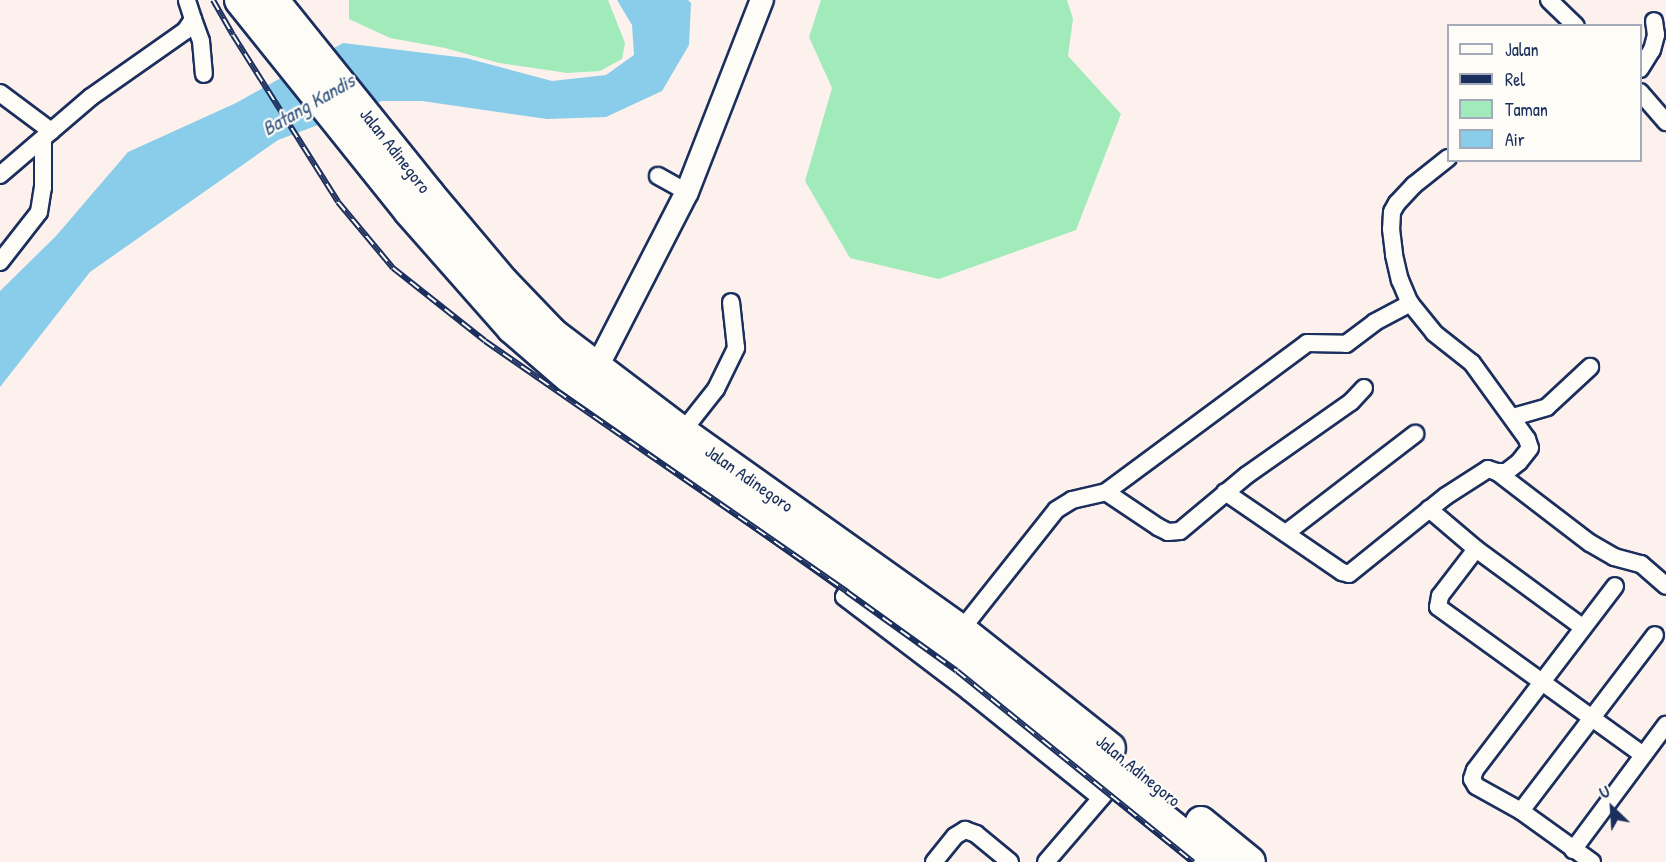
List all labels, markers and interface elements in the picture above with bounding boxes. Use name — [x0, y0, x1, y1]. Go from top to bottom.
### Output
legend — [1447, 24, 1642, 162]
text: Jalan — [1505, 37, 1539, 62]
text: Rel — [1505, 67, 1525, 92]
water label: Batang Kandis — [258, 68, 358, 140]
text: Taman — [1505, 97, 1548, 122]
street label: Jalan Adinegoro — [355, 104, 435, 198]
text: Air — [1505, 127, 1525, 152]
street label: Jalan Adinegoro — [701, 441, 797, 517]
street label: Jalan Adinegoro — [1091, 730, 1185, 812]
north arrow — [1582, 778, 1642, 838]
text: U — [1596, 780, 1613, 804]

